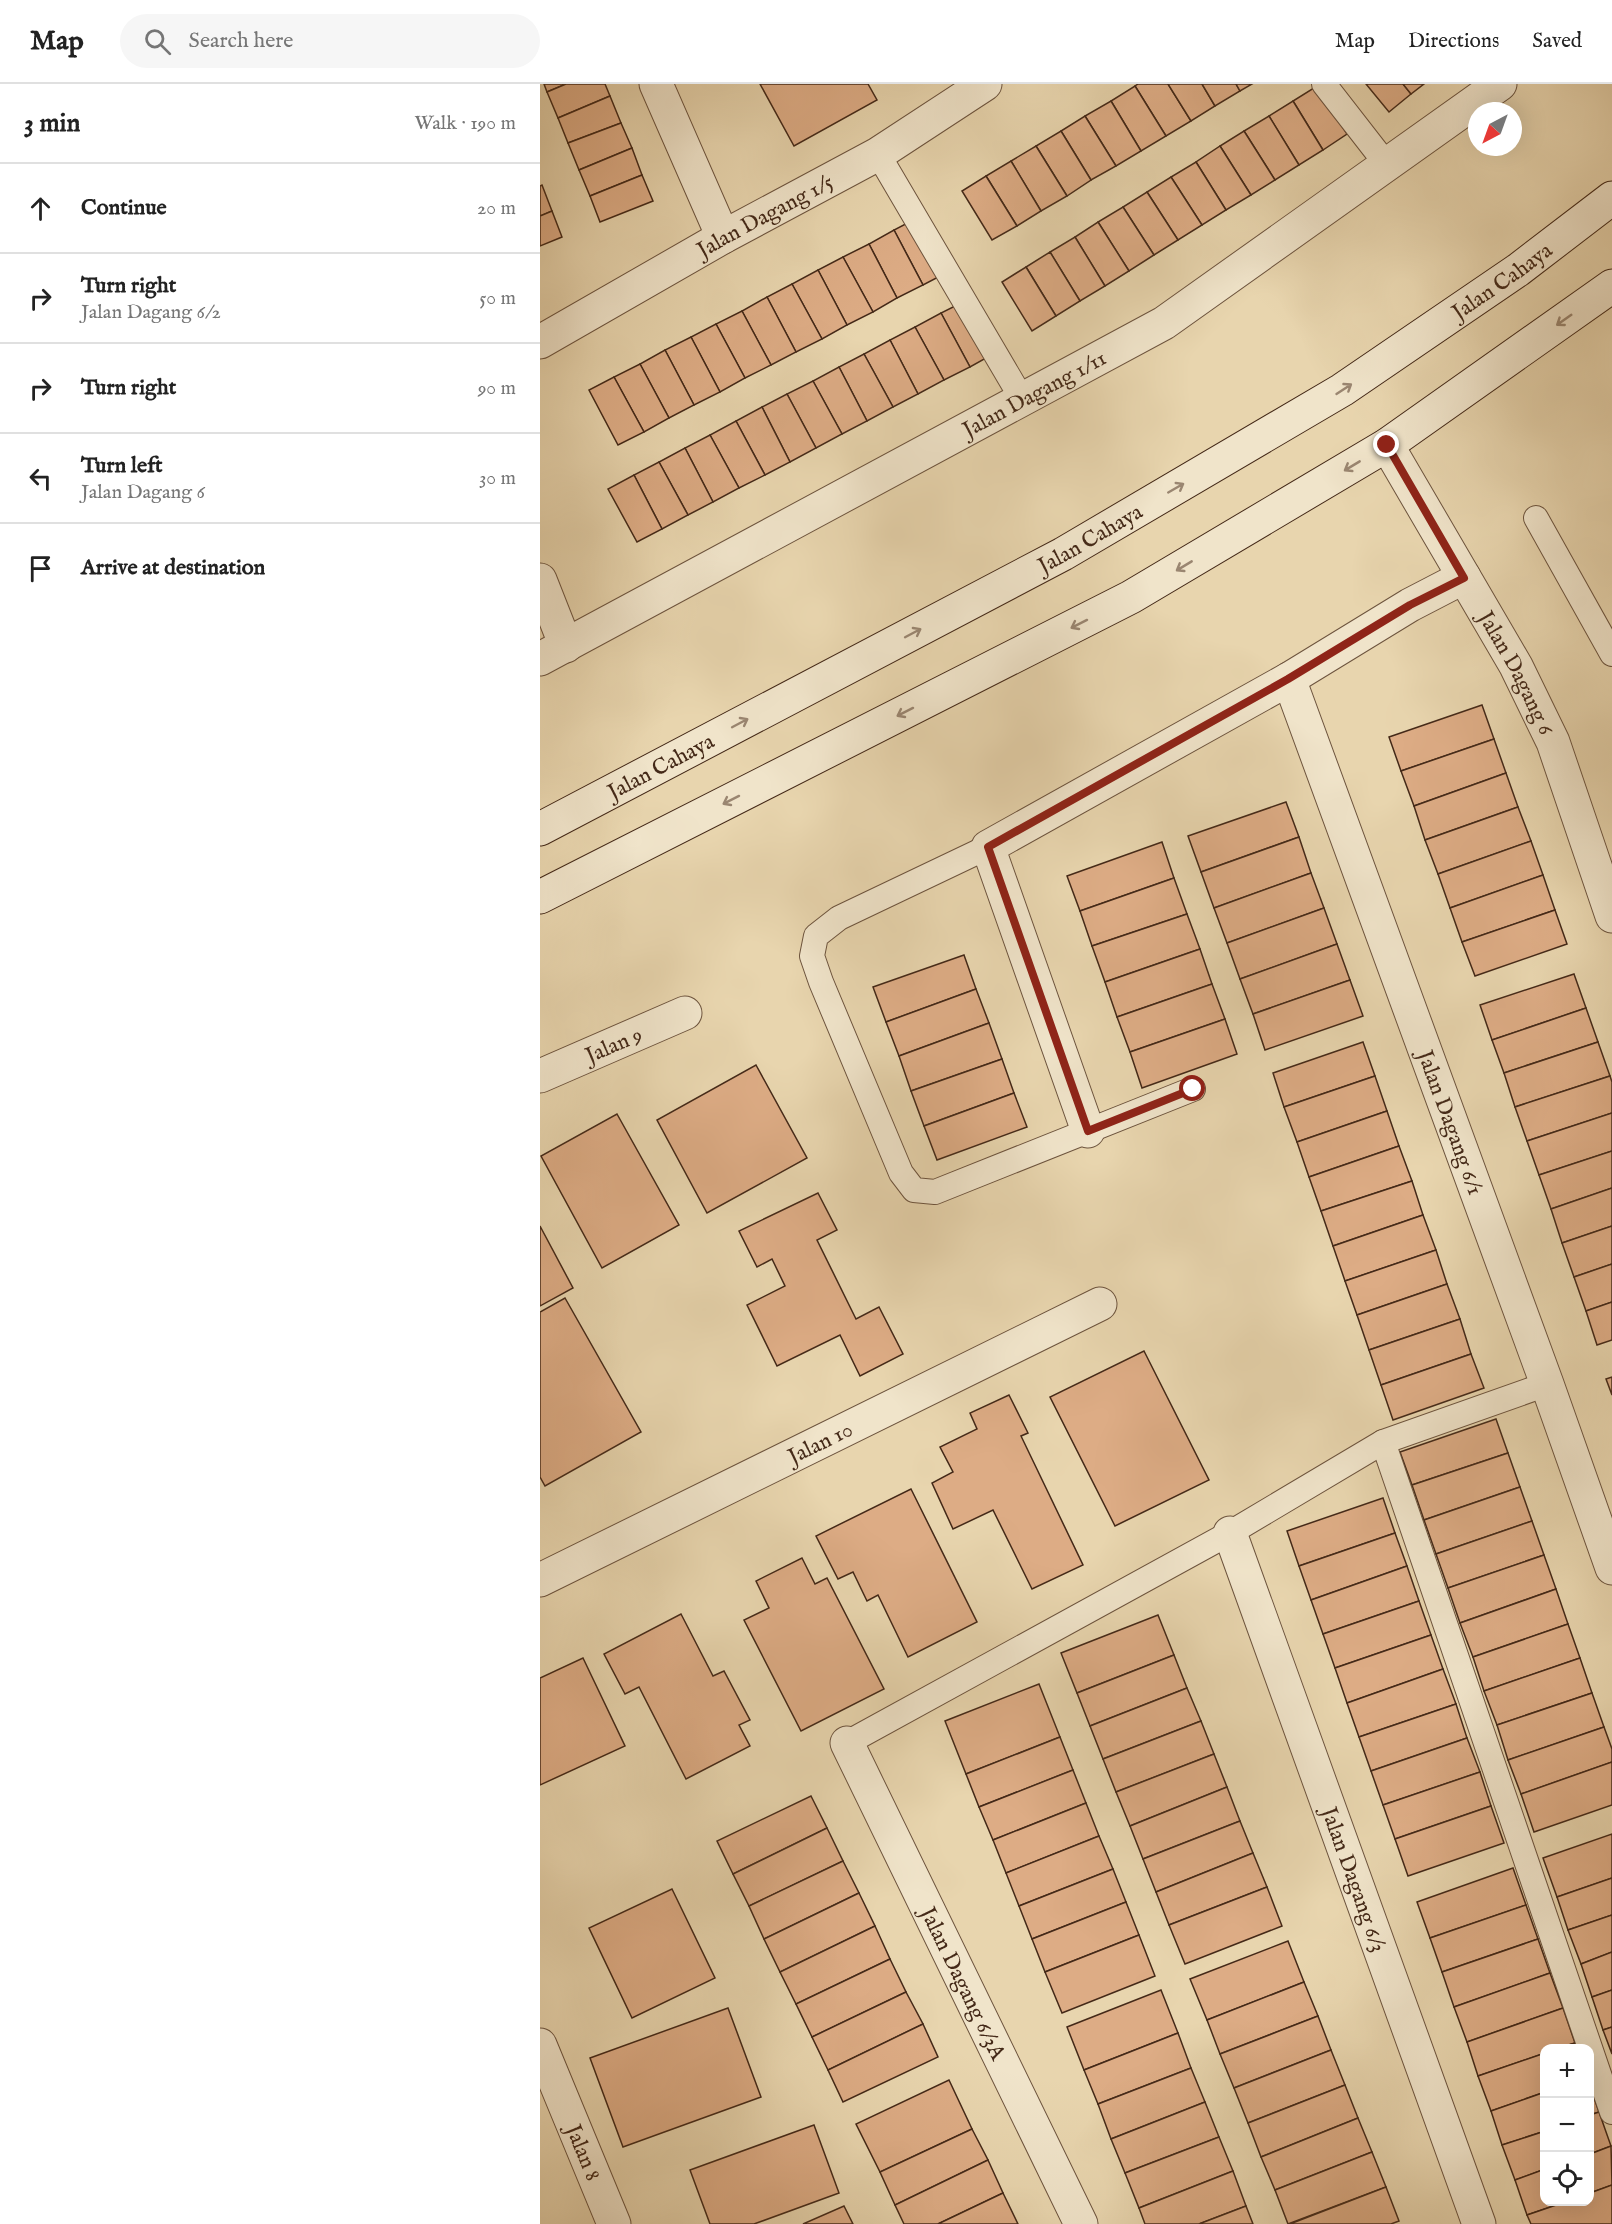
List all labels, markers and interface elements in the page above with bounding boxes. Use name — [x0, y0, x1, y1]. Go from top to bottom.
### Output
search box — [120, 14, 540, 68]
text: Map — [30, 24, 84, 59]
icon: search — [141, 25, 174, 58]
text: Search here — [189, 27, 293, 55]
text: Map — [1335, 28, 1375, 55]
text: Directions — [1408, 28, 1499, 55]
text: Saved — [1532, 28, 1582, 55]
north arrow — [1468, 102, 1522, 156]
text: 3 min — [24, 107, 80, 140]
text: Walk · 190 m — [414, 111, 516, 136]
street label: Jalan Dagang 1/5 — [690, 169, 838, 267]
icon: ahead — [24, 192, 57, 225]
text: Continue — [81, 194, 167, 222]
text: 20 m — [477, 196, 516, 221]
street label: Jalan Cahaya — [1445, 237, 1559, 329]
text: Turn right — [81, 272, 176, 300]
icon: right — [24, 282, 57, 315]
text: 50 m — [479, 286, 516, 311]
text: Jalan Dagang 6/2 — [81, 300, 221, 325]
one-way arrow — [1557, 314, 1573, 326]
street label: Jalan Dagang 1/11 — [956, 345, 1112, 446]
icon: right — [24, 372, 57, 405]
text: Turn right — [81, 374, 176, 402]
text: 90 m — [478, 376, 516, 401]
one-way arrow — [1335, 383, 1351, 395]
route end — [1373, 431, 1399, 457]
text: Turn left — [81, 452, 163, 480]
one-way arrow — [1344, 460, 1361, 472]
icon: left — [24, 462, 57, 495]
text: 30 m — [479, 466, 516, 491]
text: Jalan Dagang 6 — [81, 480, 205, 505]
one-way arrow — [1167, 481, 1184, 493]
street label: Jalan Cahaya — [1031, 498, 1149, 582]
icon: arrive — [24, 552, 57, 585]
text: Arrive at destination — [81, 554, 265, 582]
one-way arrow — [1176, 560, 1193, 572]
street label: Jalan Dagang 6 — [1469, 604, 1560, 740]
one-way arrow — [1070, 618, 1088, 630]
one-way arrow — [904, 626, 922, 638]
one-way arrow — [897, 706, 914, 718]
one-way arrow — [731, 717, 749, 729]
street label: Jalan Cahaya — [601, 728, 720, 808]
one-way arrow — [723, 795, 741, 807]
street label: Jalan 9 — [578, 1021, 647, 1072]
street label: Jalan Dagang 6/1 — [1409, 1044, 1489, 1199]
route start — [1179, 1075, 1205, 1101]
street label: Jalan 10 — [781, 1416, 858, 1473]
street label: Jalan Dagang 6/3 — [1313, 1801, 1392, 1956]
street label: Jalan Dagang 6/3A — [912, 1900, 1012, 2066]
map controls — [1540, 2044, 1594, 2206]
button: + — [1540, 2044, 1594, 2098]
button: − — [1540, 2098, 1594, 2152]
street label: Jalan 8 — [557, 2118, 607, 2185]
button: locate — [1540, 2152, 1594, 2206]

